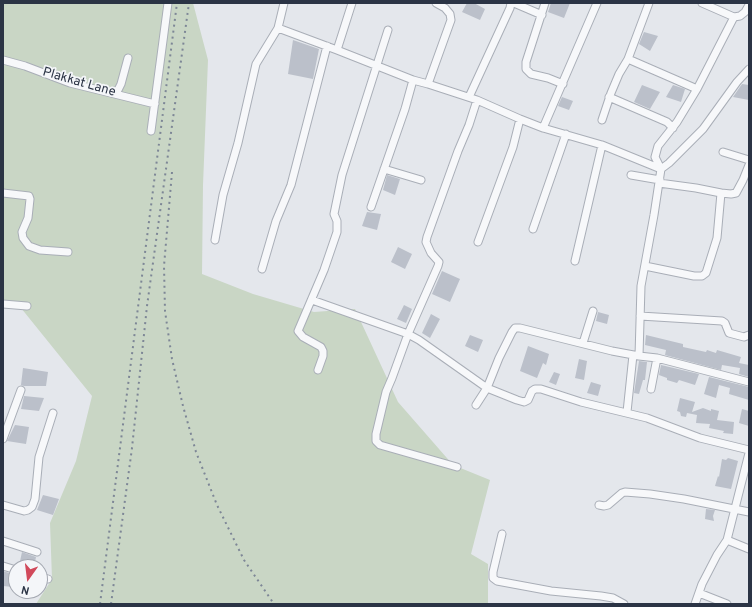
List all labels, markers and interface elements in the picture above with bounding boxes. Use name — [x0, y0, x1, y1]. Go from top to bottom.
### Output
street label: Plakkat Lane — [41, 65, 117, 101]
north arrow — [8, 559, 48, 599]
text: N — [20, 582, 31, 597]

